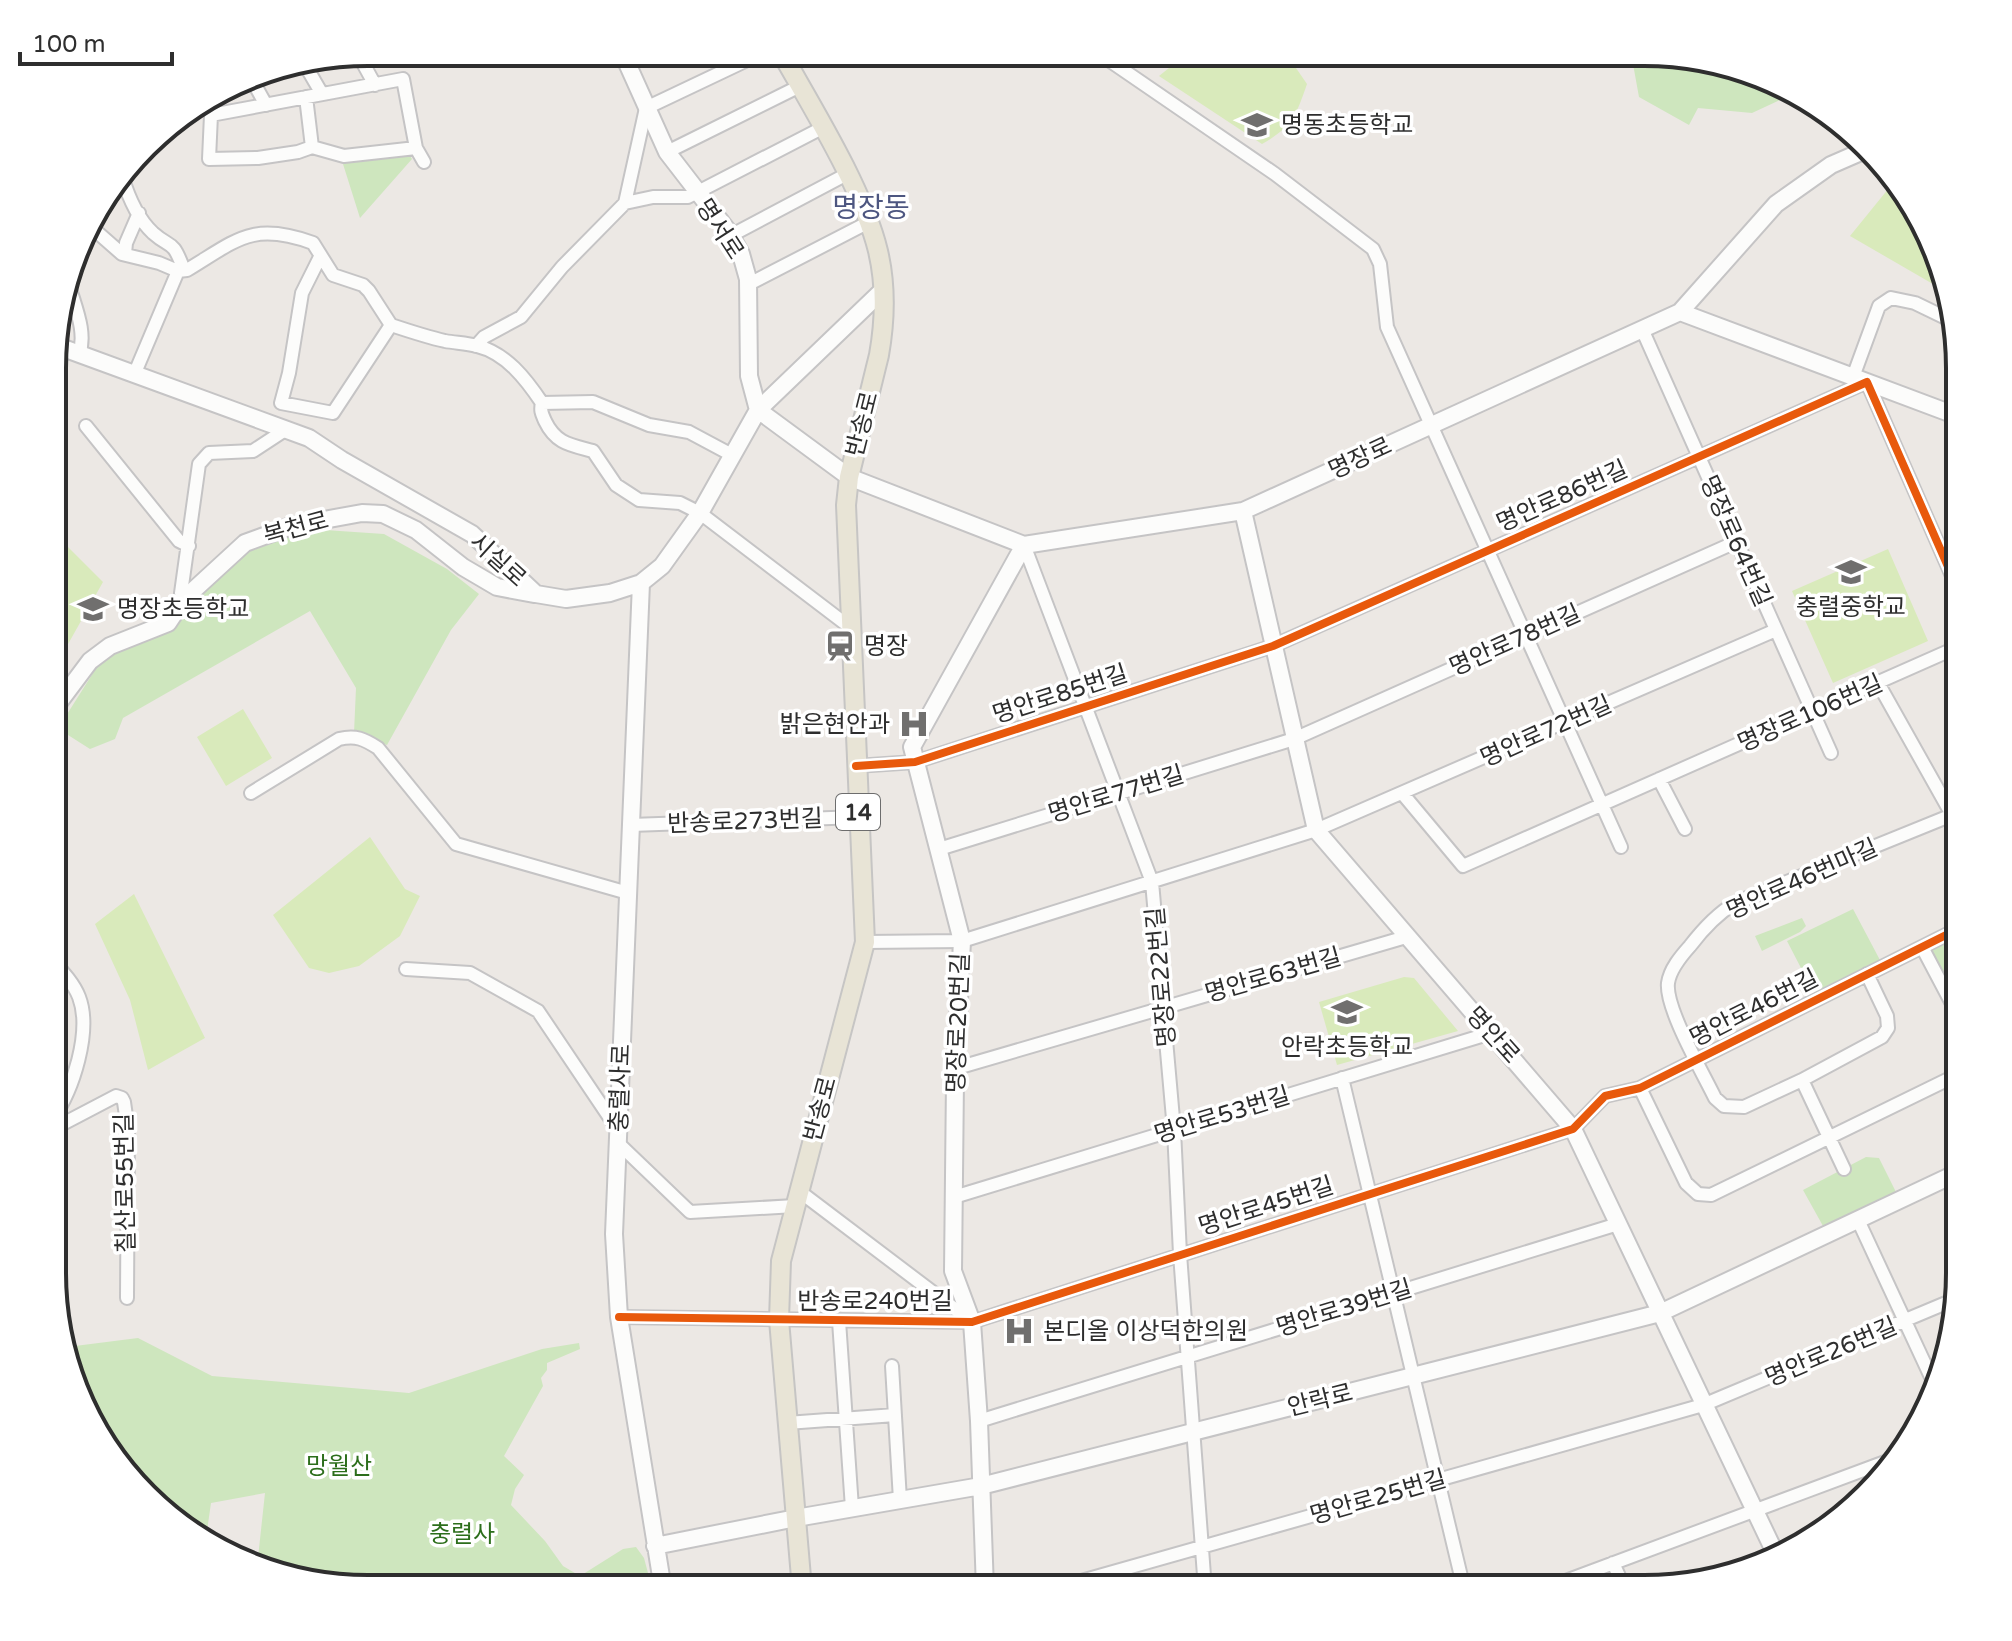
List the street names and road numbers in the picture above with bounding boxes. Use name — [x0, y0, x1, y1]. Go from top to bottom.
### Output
street label: 명서로 — [689, 194, 750, 265]
street label: 반송로 — [840, 388, 885, 460]
street label: 명장로 — [1324, 431, 1396, 486]
street label: 명안로86번길 — [1492, 455, 1632, 538]
street label: 명장로64번길 — [1694, 471, 1777, 611]
street label: 복천로 — [260, 506, 332, 551]
street label: 시실로 — [463, 527, 532, 593]
street label: 명안로78번길 — [1445, 599, 1585, 682]
street label: 명안로85번길 — [989, 659, 1131, 730]
street label: 명장로106번길 — [1733, 669, 1887, 758]
street label: 명안로72번길 — [1476, 690, 1616, 773]
street label: 명안로77번길 — [1045, 760, 1188, 829]
road number: 14 — [836, 794, 880, 830]
street label: 반송로273번길 — [667, 804, 823, 839]
street label: 명안로46번마길 — [1722, 833, 1882, 926]
street label: 명장로22번길 — [1141, 906, 1182, 1048]
street label: 명안로63번길 — [1202, 942, 1345, 1009]
street label: 명장로20번길 — [942, 952, 975, 1094]
street label: 명안로46번길 — [1685, 964, 1823, 1053]
street label: 명안로 — [1460, 1001, 1526, 1070]
street label: 충렬사로 — [604, 1043, 637, 1133]
street label: 반송로 — [798, 1073, 843, 1145]
street label: 명안로53번길 — [1151, 1081, 1294, 1150]
street label: 칠산로55번길 — [110, 1112, 141, 1254]
street label: 명안로45번길 — [1195, 1171, 1337, 1242]
street label: 명안로39번길 — [1273, 1274, 1416, 1343]
street label: 반송로240번길 — [797, 1287, 953, 1316]
street label: 명안로26번길 — [1761, 1312, 1902, 1393]
street label: 안락로 — [1284, 1378, 1356, 1423]
street label: 명안로25번길 — [1307, 1464, 1450, 1531]

